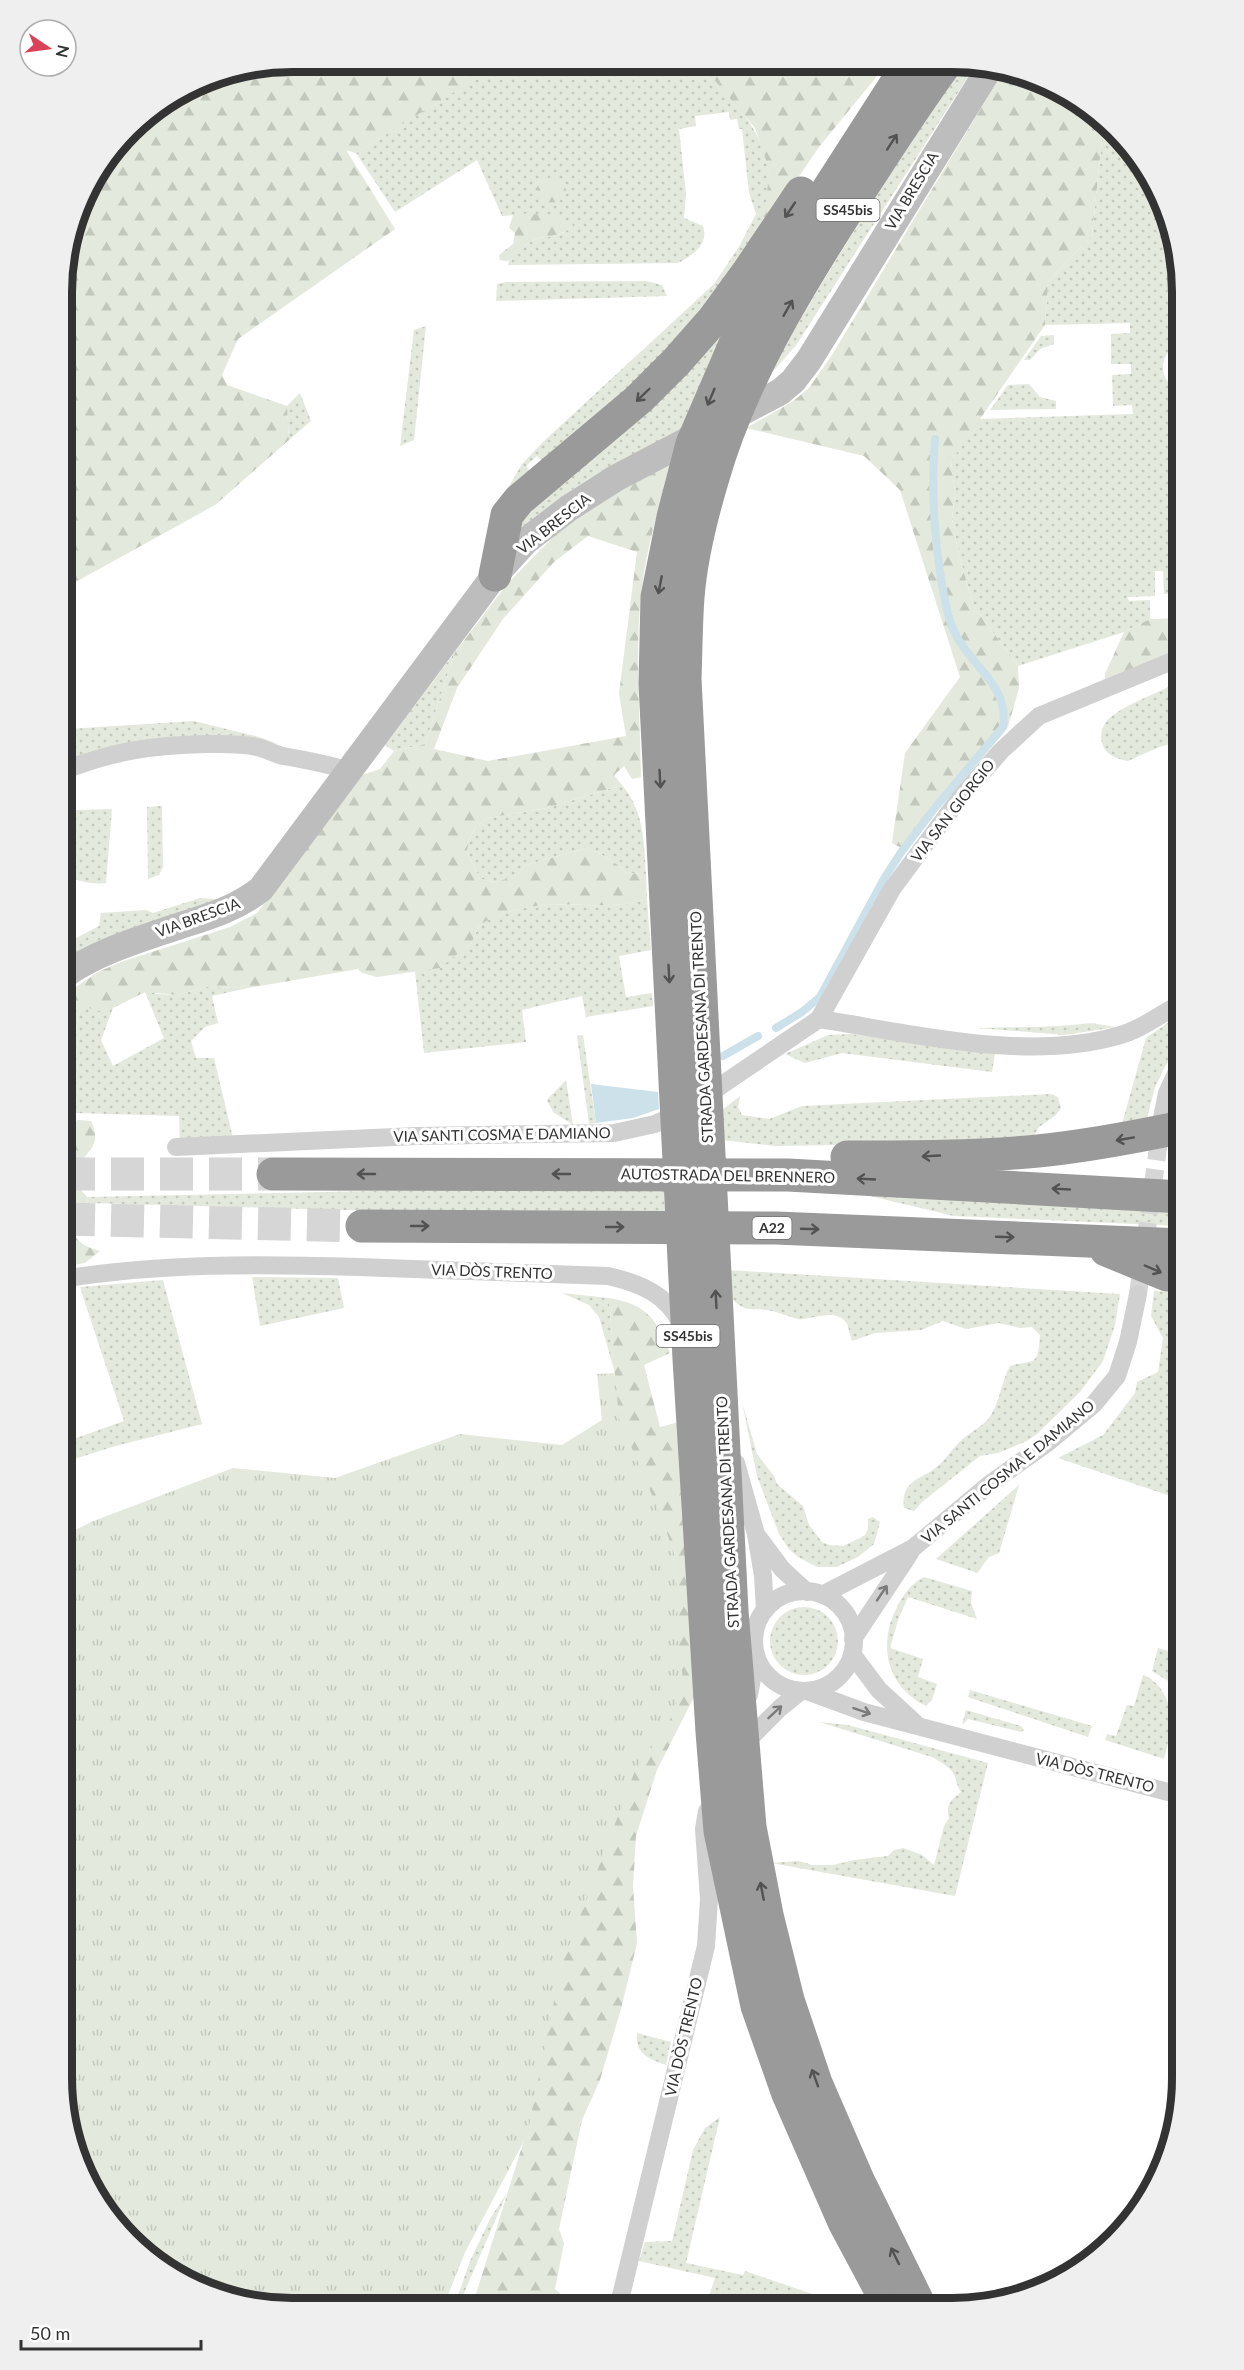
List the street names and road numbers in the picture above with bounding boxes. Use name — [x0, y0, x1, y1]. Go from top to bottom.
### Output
street label: VIA BRESCIA — [881, 147, 942, 233]
road number: SS45bis — [816, 199, 880, 221]
street label: VIA BRESCIA — [513, 488, 594, 557]
street label: VIA SAN GIORGIO — [907, 756, 998, 865]
street label: VIA BRESCIA — [153, 893, 243, 941]
street label: STRADA GARDESANA DI TRENTO — [686, 911, 716, 1144]
street label: VIA SANTI COSMA E DAMIANO — [393, 1123, 611, 1145]
street label: AUTOSTRADA DEL BRENNERO — [621, 1164, 835, 1186]
road number: A22 — [752, 1217, 792, 1239]
street label: VIA DÒS TRENTO — [431, 1260, 553, 1282]
road number: SS45bis — [656, 1325, 720, 1347]
street label: STRADA GARDESANA DI TRENTO — [712, 1396, 742, 1629]
street label: VIA SANTI COSMA E DAMIANO — [917, 1396, 1097, 1547]
street label: VIA DÒS TRENTO — [1034, 1749, 1156, 1795]
street label: VIA DÒS TRENTO — [661, 1976, 705, 2098]

